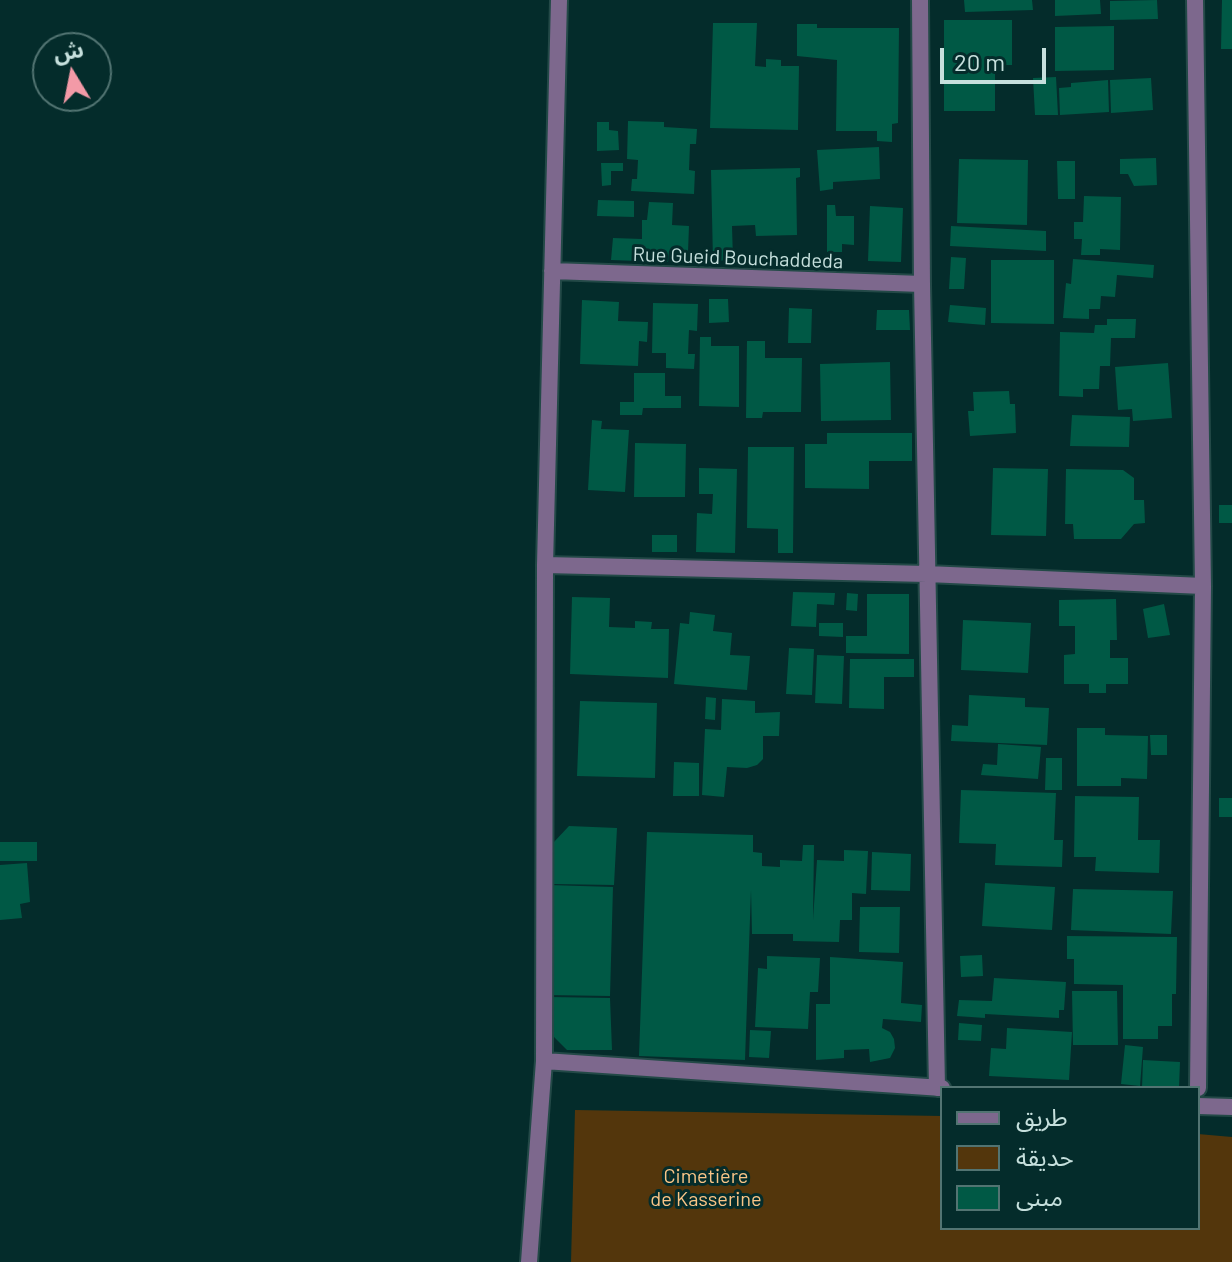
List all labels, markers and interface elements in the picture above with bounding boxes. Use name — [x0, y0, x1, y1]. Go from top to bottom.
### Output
north arrow — [32, 32, 112, 112]
scale bar — [944, 32, 1050, 82]
text: ش — [51, 35, 85, 66]
text: 20 m — [954, 47, 1005, 76]
street label: Rue Gueid Bouchaddeda — [632, 242, 844, 274]
legend — [940, 1086, 1200, 1230]
text: طريق — [1016, 1102, 1068, 1131]
text: حديقة — [1016, 1142, 1074, 1171]
park label: Cimetière de Kasserine — [650, 1164, 762, 1211]
text: مبنى — [1016, 1182, 1063, 1211]

